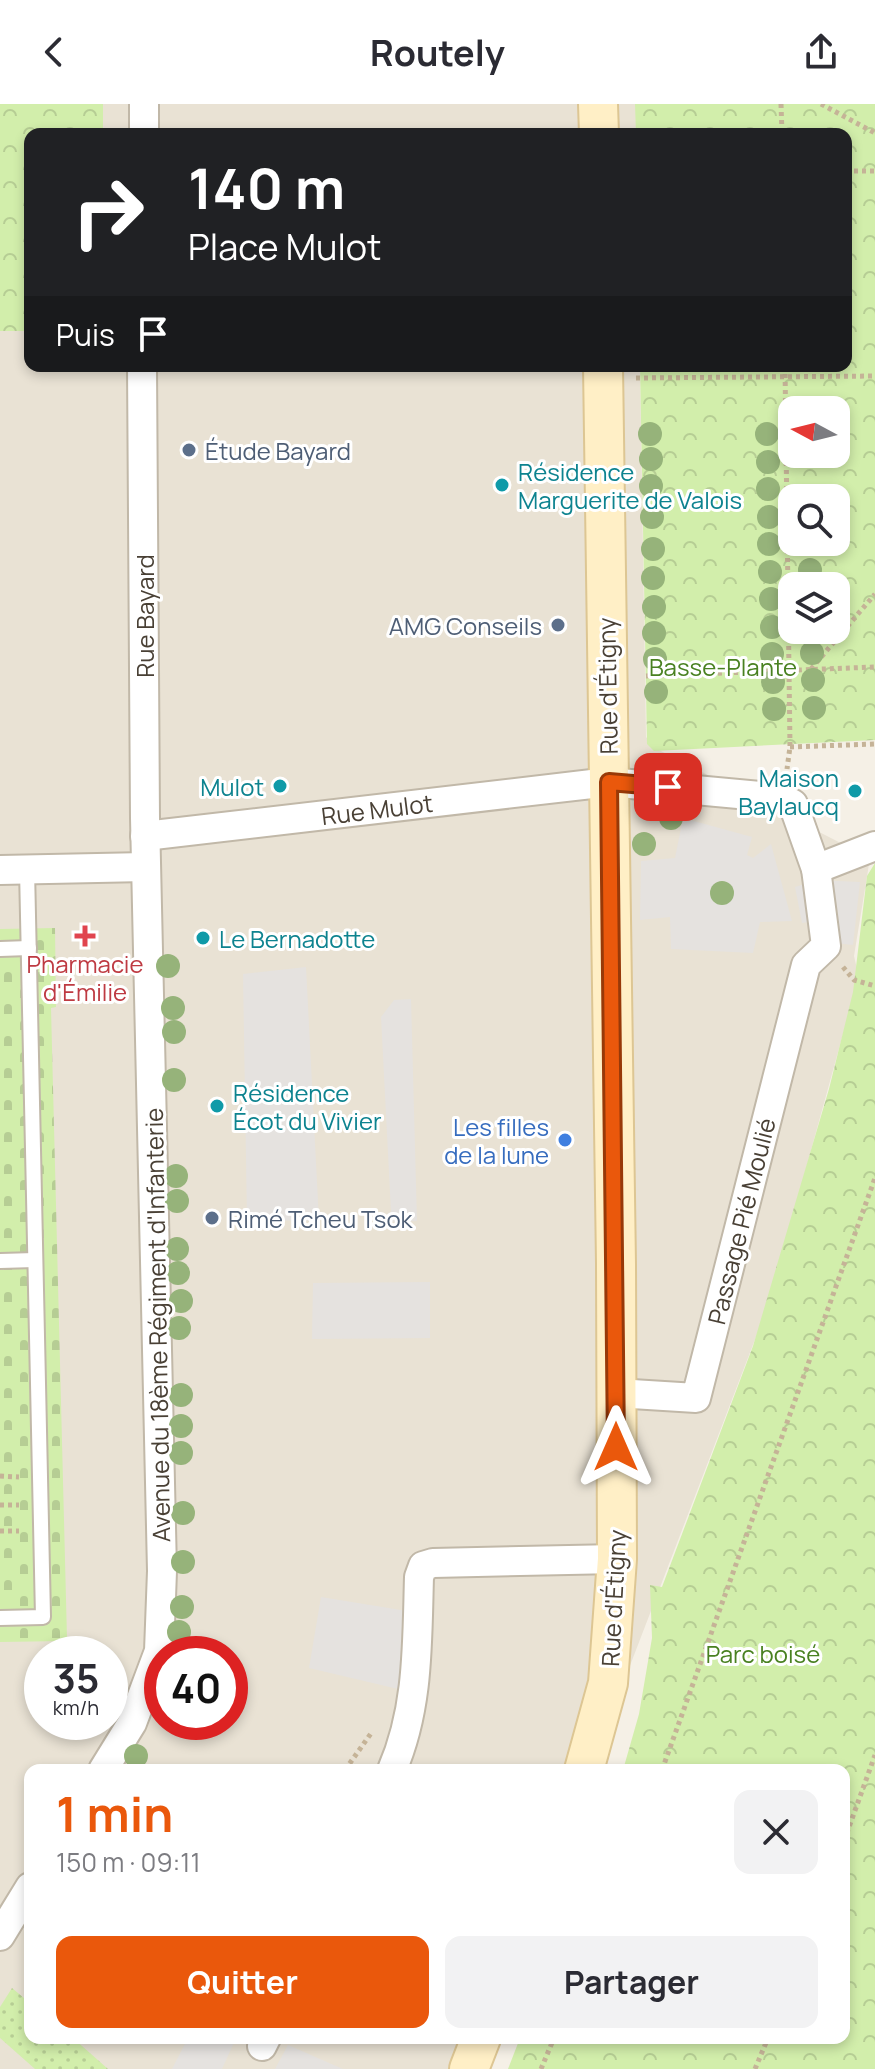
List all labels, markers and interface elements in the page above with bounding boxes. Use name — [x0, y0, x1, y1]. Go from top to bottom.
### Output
text: Routely — [370, 28, 505, 77]
icon: back — [32, 30, 76, 74]
icon: share — [799, 30, 843, 74]
text: 140 m — [188, 149, 345, 226]
icon: right — [56, 160, 160, 264]
text: Place Mulot — [188, 222, 382, 271]
icon: arrive — [131, 312, 175, 356]
text: Puis — [56, 314, 115, 355]
north arrow — [778, 396, 850, 468]
map controls — [778, 396, 850, 644]
place label: Étude Bayard — [205, 434, 351, 467]
marker: Étude Bayard — [180, 441, 198, 459]
place label: Résidence Marguerite de Valois — [518, 455, 742, 516]
marker: Résidence Marguerite de Valois — [493, 476, 511, 494]
button: search — [778, 484, 850, 556]
street label: Rue Bayard — [128, 554, 161, 678]
button: layers — [778, 572, 850, 644]
place label: AMG Conseils — [389, 609, 542, 642]
marker: AMG Conseils — [549, 616, 567, 634]
street label: Rue d'Étigny — [589, 617, 625, 755]
park label: Basse-Plante — [649, 650, 797, 683]
pin — [634, 753, 702, 821]
place label: Maison Baylaucq — [738, 761, 839, 822]
icon: arrive — [646, 765, 690, 809]
place label: Mulot — [200, 770, 264, 803]
marker: Mulot — [271, 777, 289, 795]
marker: Maison Baylaucq — [846, 782, 864, 800]
street label: Rue Mulot — [319, 786, 435, 832]
place label: Le Bernadotte — [219, 922, 375, 955]
marker: Pharmacie d'Émilie — [76, 927, 94, 945]
marker: Le Bernadotte — [194, 929, 212, 947]
place label: Pharmacie d'Émilie — [27, 947, 143, 1008]
place label: Résidence Écot du Vivier — [233, 1076, 382, 1137]
marker: Résidence Écot du Vivier — [208, 1097, 226, 1115]
street label: Avenue du 18ème Régiment d'Infanterie — [137, 1108, 177, 1542]
place label: Les filles de la lune — [444, 1110, 549, 1171]
street label: Passage Pié Moulié — [699, 1114, 783, 1328]
marker: Les filles de la lune — [556, 1131, 574, 1149]
place label: Rimé Tcheu Tsok — [228, 1202, 414, 1235]
marker: Rimé Tcheu Tsok — [203, 1209, 221, 1227]
position arrow — [574, 1405, 658, 1489]
street label: Rue d'Étigny — [593, 1528, 633, 1667]
speed limit sign: 40 — [144, 1636, 248, 1740]
park label: Parc boisé — [706, 1637, 820, 1670]
text: 35 — [53, 1650, 99, 1705]
text: km/h — [53, 1694, 99, 1721]
text: 1 min — [56, 1781, 173, 1846]
button: close — [734, 1790, 818, 1874]
text: 150 m · 09:11 — [56, 1844, 201, 1880]
button: Quitter — [56, 1936, 429, 2028]
button: Partager — [445, 1936, 818, 2028]

